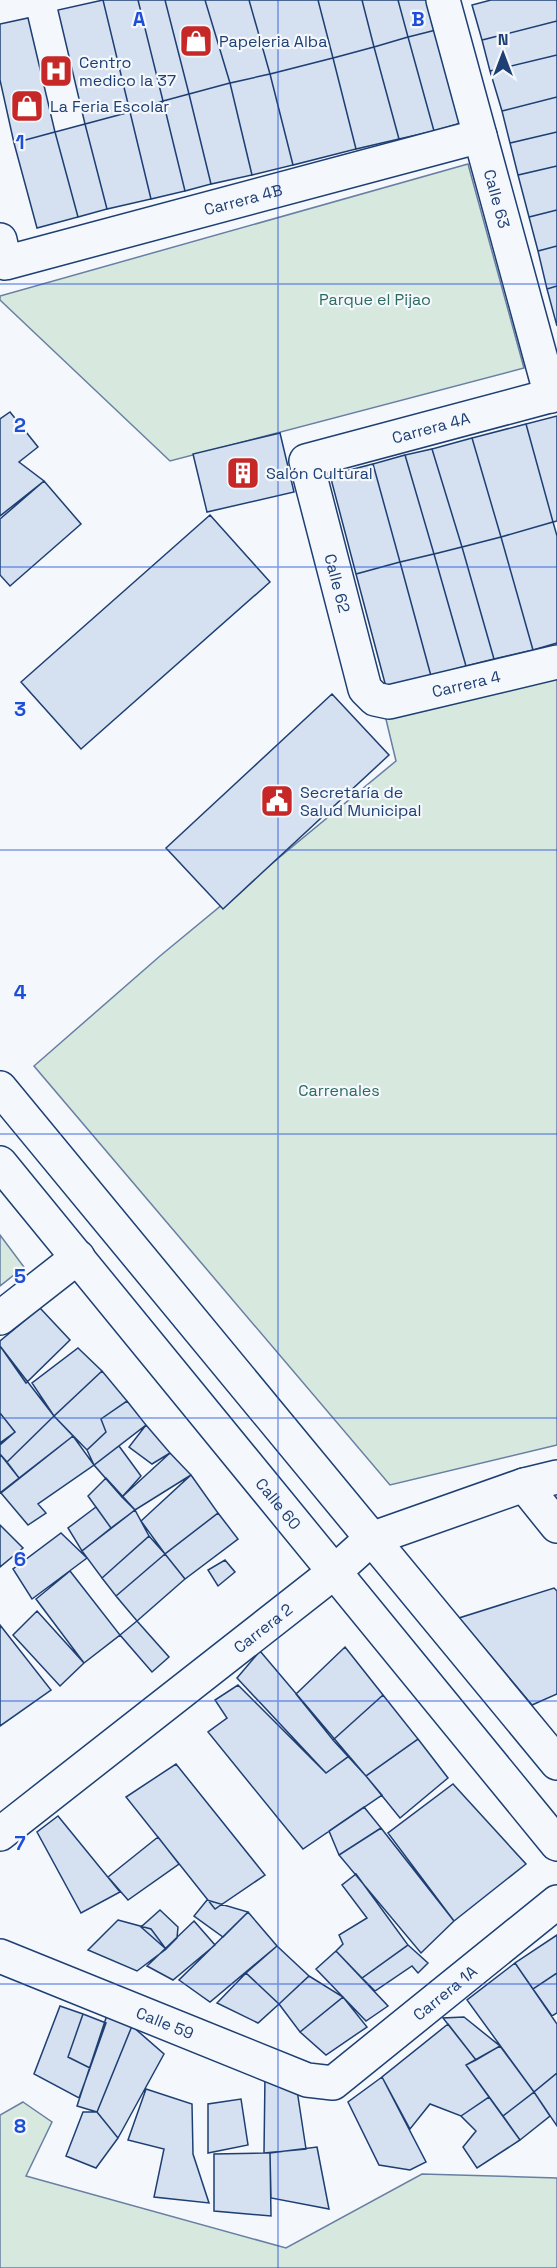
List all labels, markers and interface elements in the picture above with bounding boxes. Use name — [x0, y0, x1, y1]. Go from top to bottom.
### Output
text: A — [133, 6, 146, 32]
text: B — [411, 6, 425, 32]
shop icon: Papeleria Alba — [178, 23, 214, 59]
north arrow — [473, 24, 533, 84]
text: N — [498, 29, 508, 50]
place label: Papeleria Alba — [219, 31, 327, 52]
place label: Centro medico la 37 — [79, 52, 176, 91]
hospital icon: Centro medico la 37 — [38, 53, 74, 89]
shop icon: La Feria Escolar — [9, 88, 45, 124]
place label: La Feria Escolar — [50, 96, 169, 117]
text: 1 — [15, 129, 25, 155]
street label: Calle 63 — [479, 167, 515, 231]
street label: Carrera 4B — [202, 179, 285, 220]
park label: Parque el Pijao — [319, 289, 431, 310]
street label: Carrera 4A — [390, 408, 472, 448]
text: 2 — [14, 412, 26, 438]
building icon: Salón Cultural — [225, 455, 261, 491]
place label: Salón Cultural — [266, 463, 373, 484]
street label: Calle 62 — [320, 551, 355, 615]
street label: Carrera 4 — [430, 665, 503, 702]
text: 3 — [14, 696, 26, 722]
place label: Secretaría de Salud Municipal — [300, 782, 421, 821]
public building icon: Secretaría de Salud Municipal — [259, 783, 295, 819]
text: 4 — [14, 979, 27, 1005]
park label: Carrenales — [298, 1080, 380, 1101]
text: 5 — [14, 1263, 26, 1289]
street label: Calle 60 — [251, 1473, 306, 1534]
text: 6 — [14, 1546, 26, 1572]
street label: Carrera 2 — [229, 1598, 297, 1658]
text: 7 — [14, 1830, 26, 1856]
street label: Carrera 1A — [408, 1960, 481, 2025]
street label: Calle 59 — [133, 2002, 197, 2044]
text: 8 — [14, 2113, 26, 2139]

